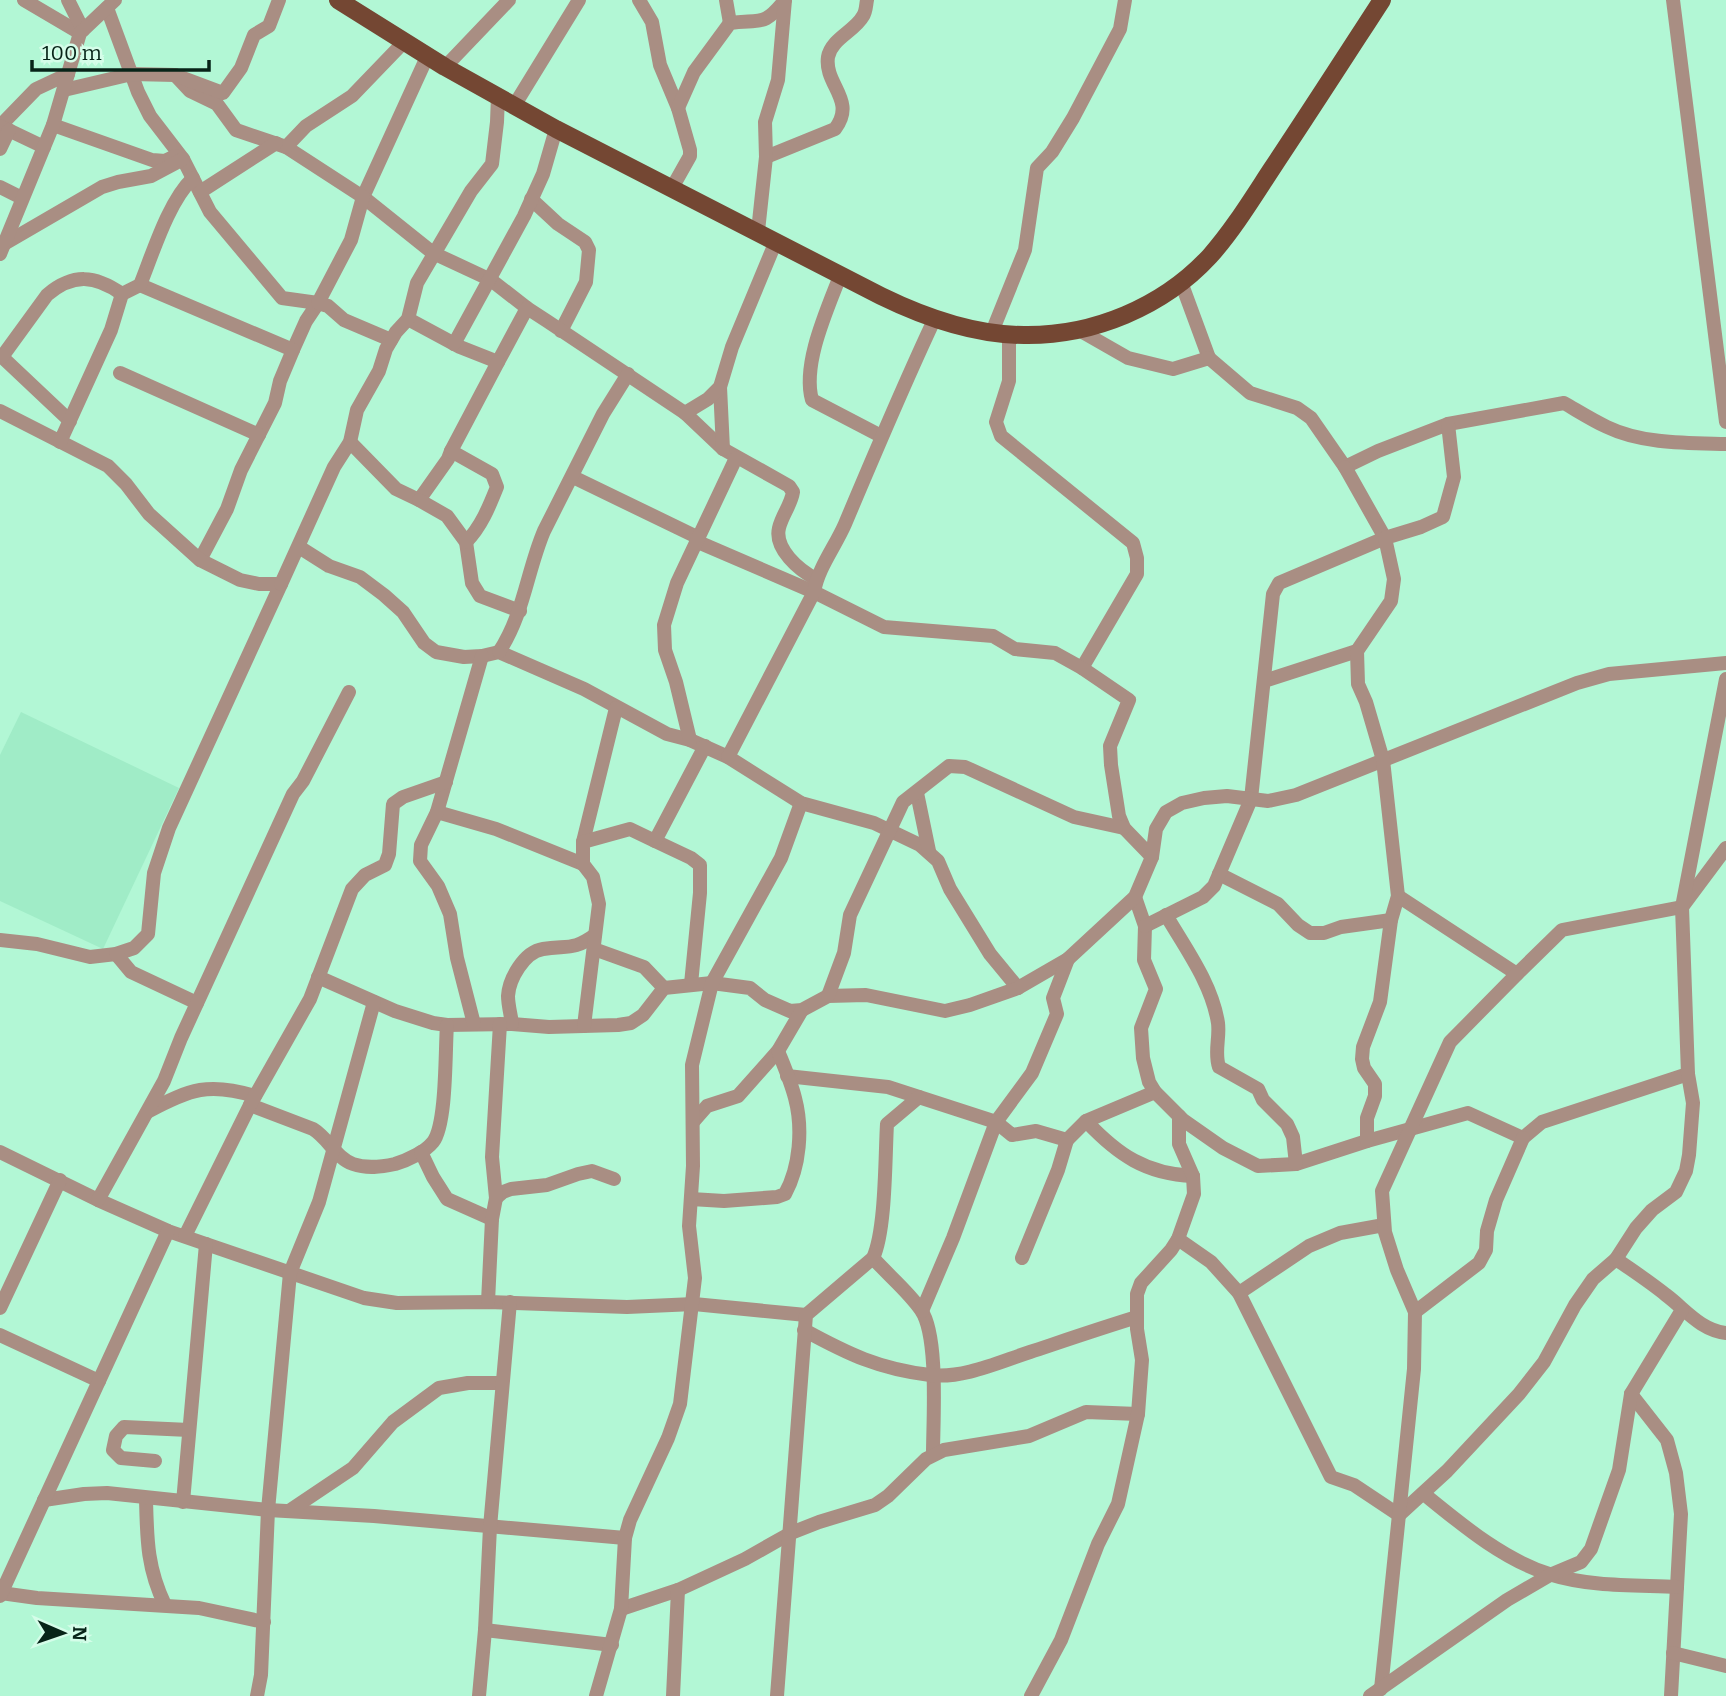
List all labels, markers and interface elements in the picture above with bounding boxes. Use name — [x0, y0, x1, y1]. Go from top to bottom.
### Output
scale bar — [32, 28, 208, 72]
text: 100 m — [42, 40, 102, 66]
north arrow — [28, 1598, 98, 1668]
text: N — [68, 1626, 91, 1642]

